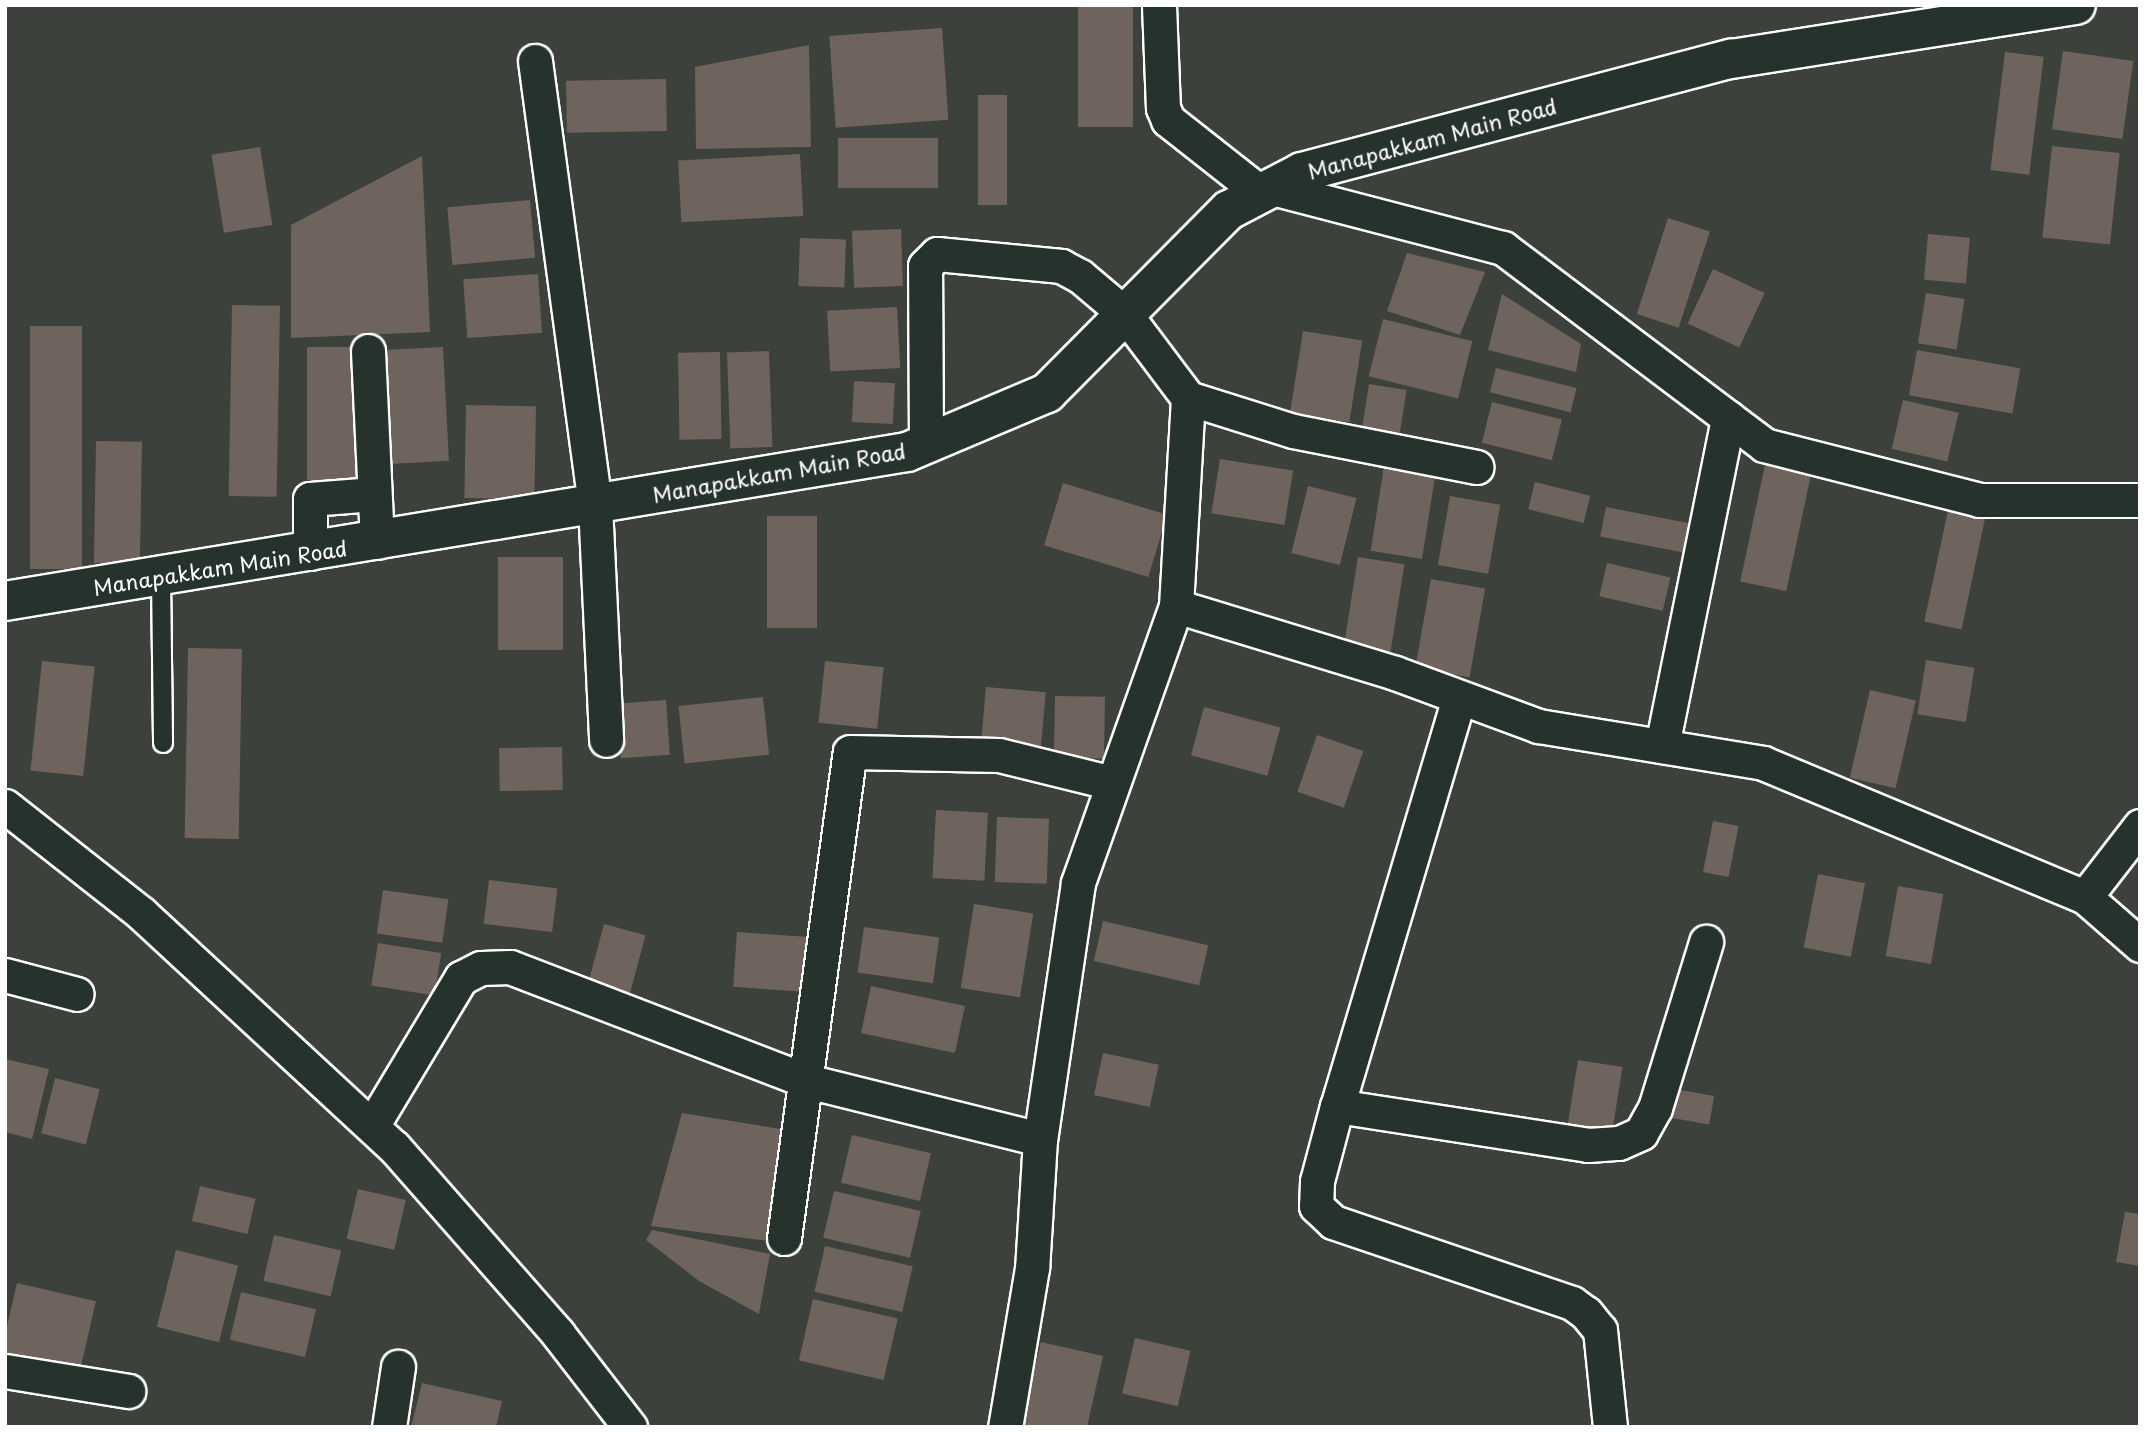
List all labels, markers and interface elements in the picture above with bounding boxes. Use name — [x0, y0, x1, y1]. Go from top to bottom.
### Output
street label: Manapakkam Main Road — [1305, 93, 1559, 183]
street label: Manapakkam Main Road — [650, 437, 908, 507]
street label: Manapakkam Main Road — [91, 534, 349, 600]

